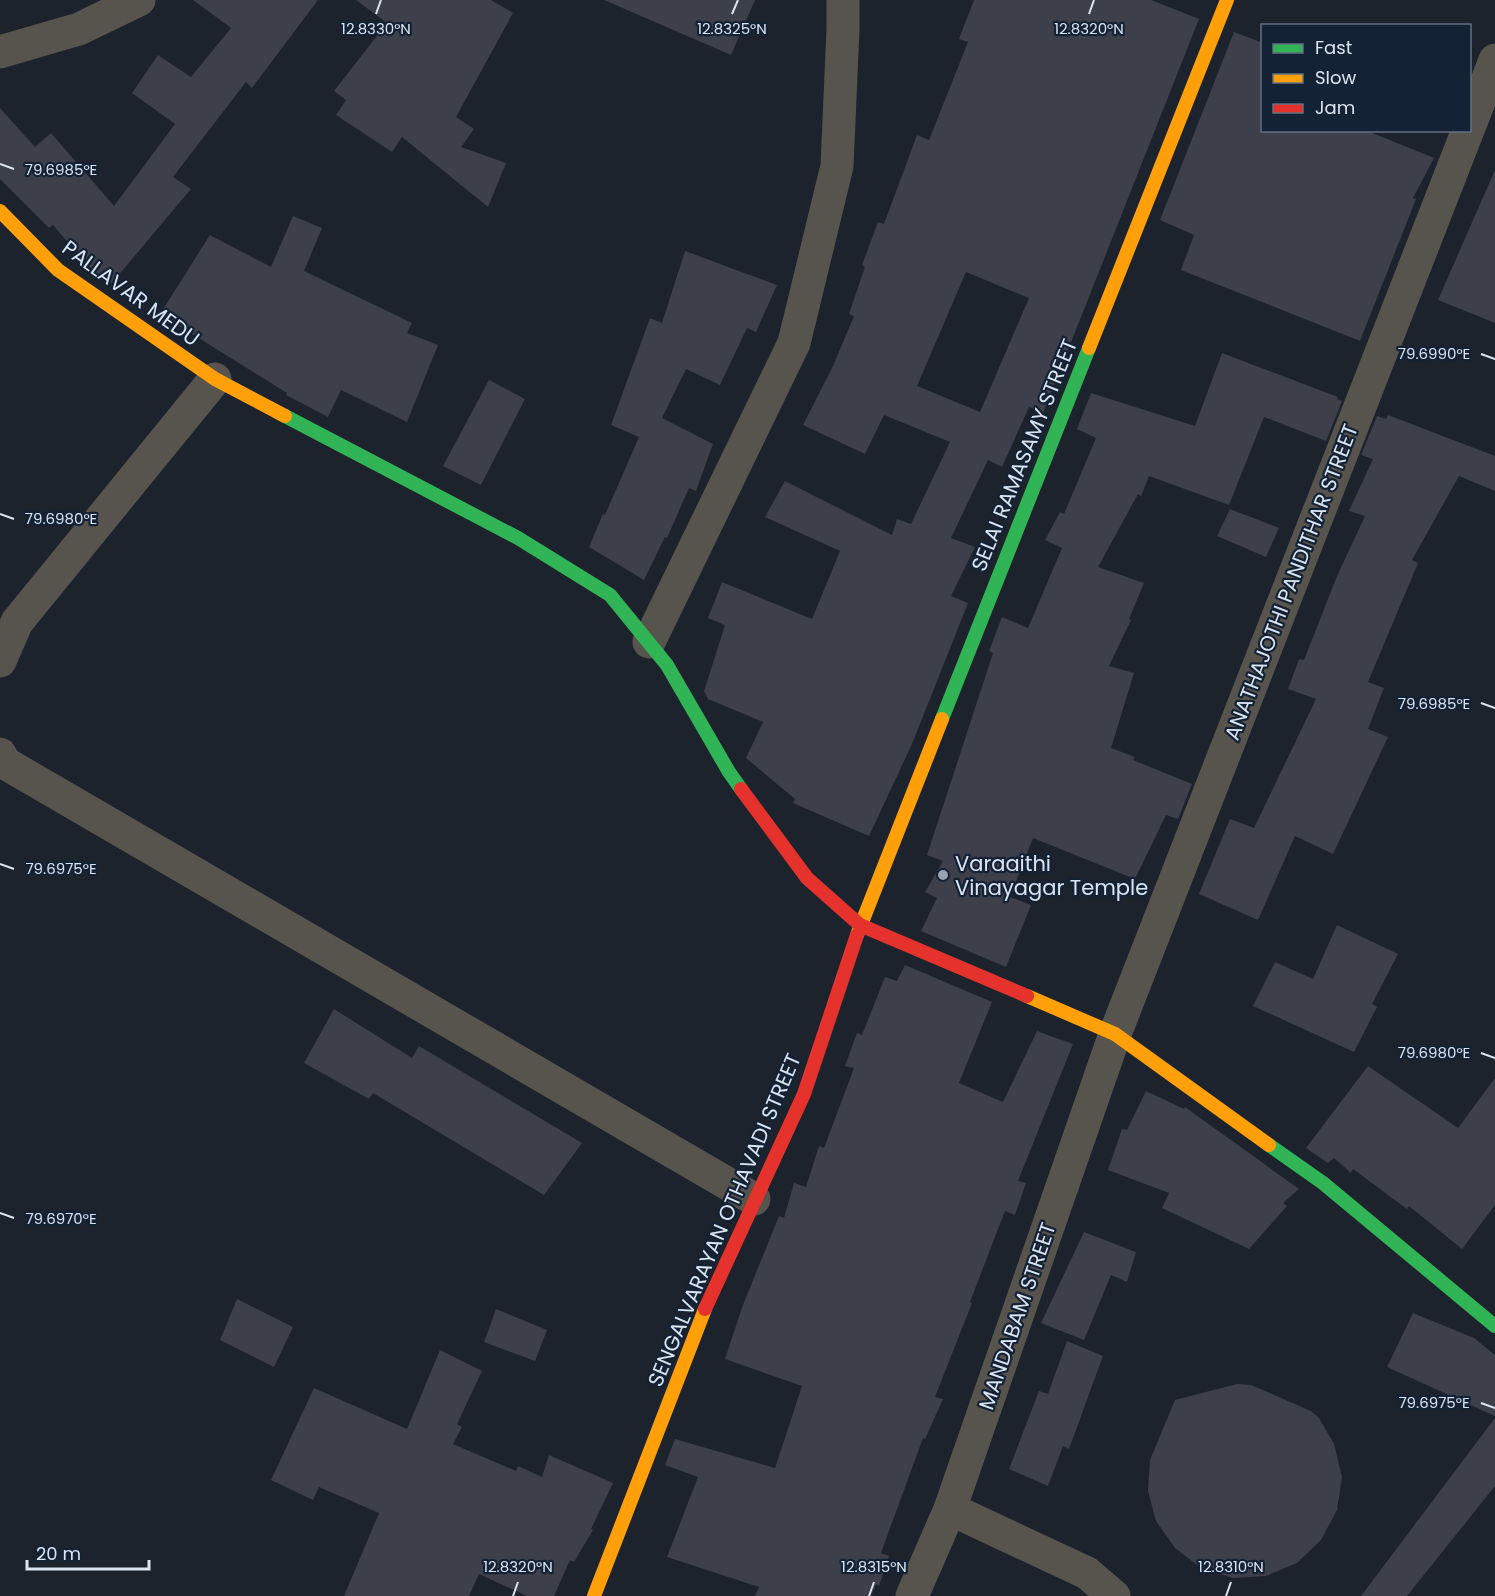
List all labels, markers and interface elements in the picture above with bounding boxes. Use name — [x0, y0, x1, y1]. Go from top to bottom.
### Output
text: 12.8330°N — [341, 18, 411, 39]
text: 12.8325°N — [697, 18, 767, 39]
text: 12.8320°N — [1054, 18, 1124, 39]
legend — [1261, 24, 1471, 132]
text: Fast — [1315, 35, 1352, 60]
text: Slow — [1315, 65, 1357, 90]
text: Jam — [1315, 95, 1355, 120]
text: 79.6985°E — [25, 159, 97, 180]
street label: PALLAVAR MEDU — [56, 233, 206, 353]
street label: SELAI RAMASAMY STREET — [964, 335, 1084, 575]
text: 79.6990°E — [1398, 343, 1470, 364]
street label: ANATHAJOTHI PANDITHAR STREET — [1217, 420, 1365, 744]
text: 79.6980°E — [25, 508, 97, 529]
text: 79.6985°E — [1398, 693, 1470, 714]
place label: Varaaithi Vinayagar Temple — [955, 849, 1148, 902]
text: 79.6975°E — [25, 858, 97, 879]
marker: Varaaithi Vinayagar Temple — [936, 868, 950, 882]
text: 79.6980°E — [1398, 1042, 1470, 1063]
street label: SENGALVARAYAN OTHAVADI STREET — [640, 1049, 808, 1391]
text: 79.6970°E — [25, 1208, 97, 1229]
street label: MANDABAM STREET — [971, 1219, 1063, 1413]
text: 79.6975°E — [1398, 1392, 1470, 1413]
scale bar — [27, 1533, 148, 1571]
text: 20 m — [36, 1541, 81, 1566]
text: 12.8320°N — [483, 1556, 553, 1577]
text: 12.8315°N — [841, 1556, 907, 1577]
text: 12.8310°N — [1198, 1556, 1264, 1577]

